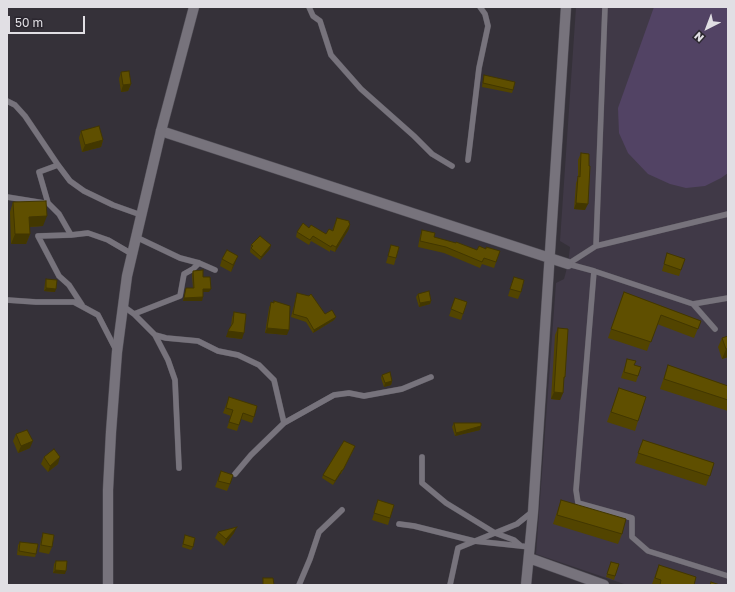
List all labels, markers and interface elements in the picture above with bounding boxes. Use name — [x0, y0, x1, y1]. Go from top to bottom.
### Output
scale bar — [10, 8, 87, 34]
north arrow — [687, 8, 727, 48]
text: 50 m — [15, 15, 43, 30]
text: N — [691, 30, 706, 45]

